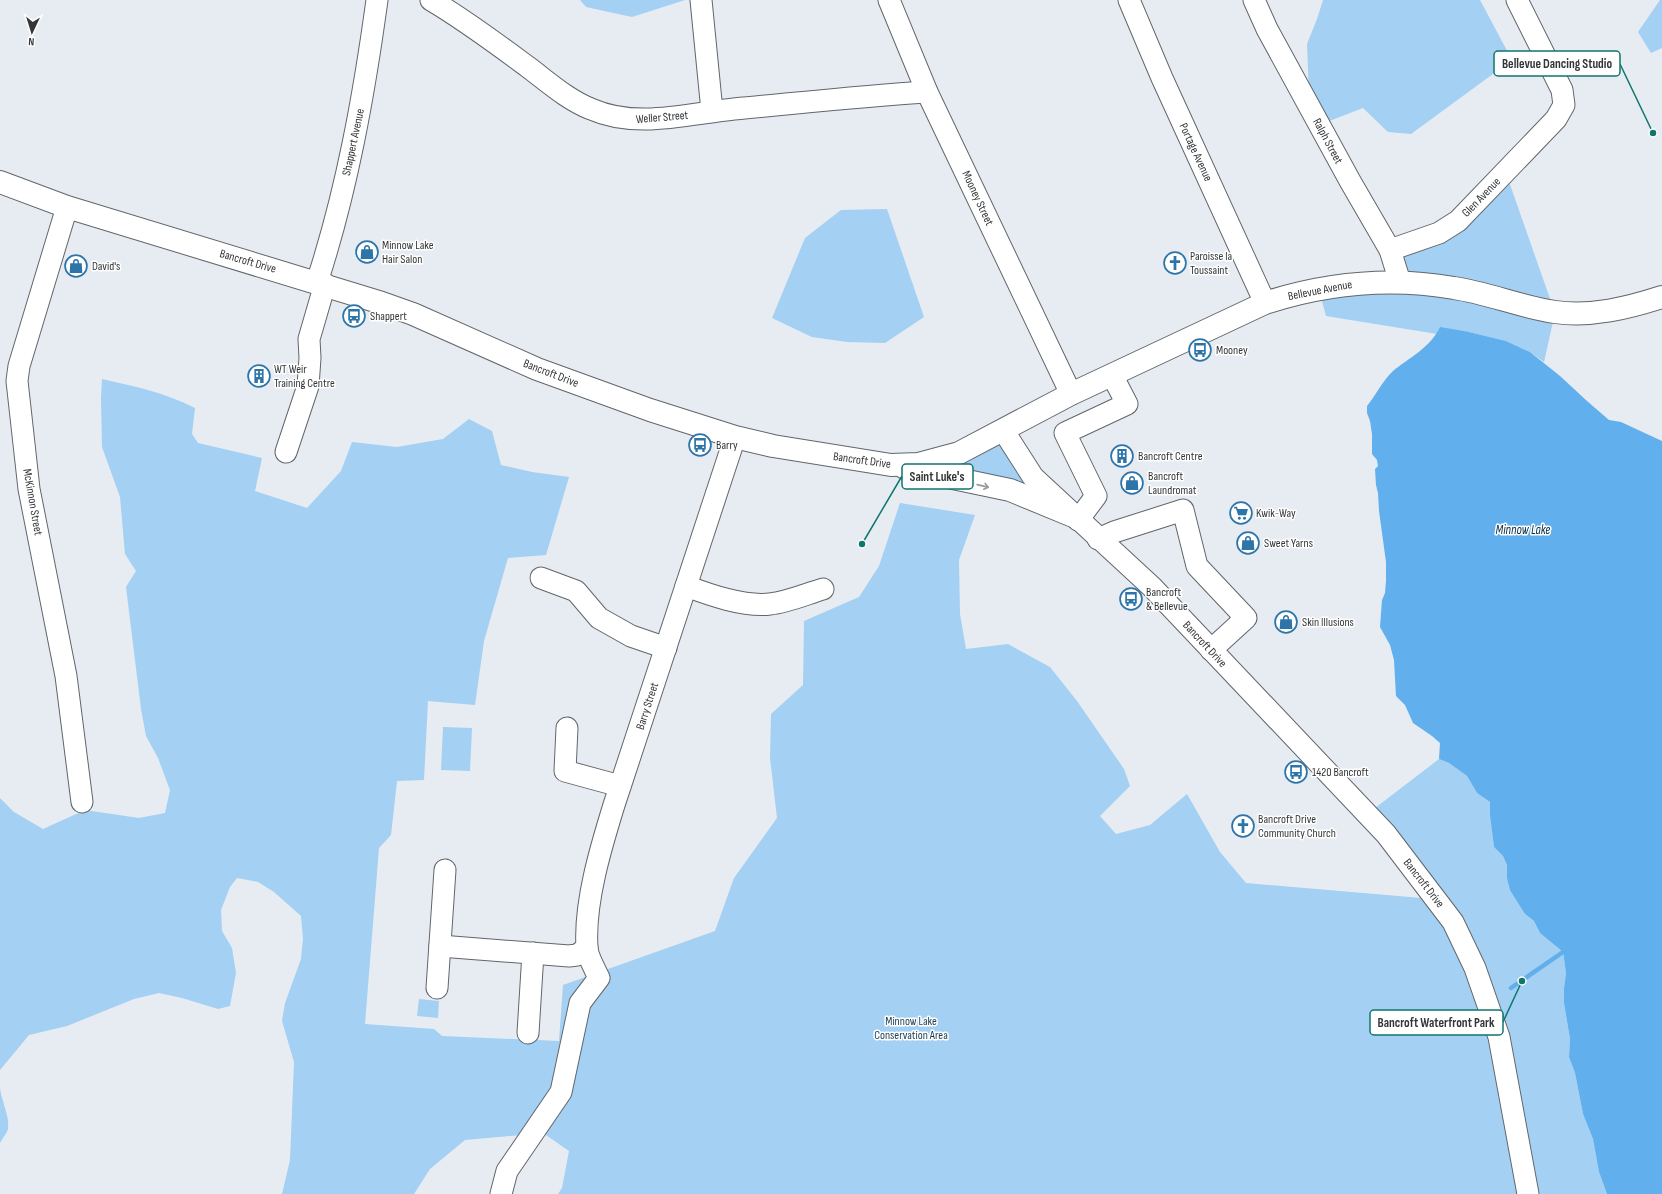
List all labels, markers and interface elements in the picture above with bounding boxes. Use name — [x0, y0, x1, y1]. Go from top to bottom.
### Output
north arrow — [12, 12, 52, 52]
text: N — [28, 35, 35, 48]
callout: Bellevue Dancing Studio — [1494, 51, 1620, 76]
text: Bellevue Dancing Studio — [1502, 56, 1612, 72]
street label: Shappert Avenue — [339, 107, 368, 177]
street label: Weller Street — [635, 108, 689, 127]
street label: Ralph Street — [1309, 116, 1346, 167]
street label: Portage Avenue — [1176, 121, 1216, 184]
street label: Mooney Street — [958, 168, 997, 228]
street label: Glen Avenue — [1459, 174, 1504, 220]
place label: Minnow Lake Hair Salon — [382, 238, 434, 267]
shop icon: Minnow Lake Hair Salon — [354, 239, 380, 265]
street label: Bancroft Drive — [218, 246, 278, 277]
place label: Paroisse la Toussaint — [1190, 249, 1232, 278]
church icon: Paroisse la Toussaint — [1162, 250, 1188, 276]
shop icon: David's — [63, 253, 89, 279]
place label: David's — [92, 259, 120, 274]
street label: Bellevue Avenue — [1287, 277, 1354, 304]
bus stop icon: Shappert — [341, 303, 367, 329]
place label: Shappert — [370, 309, 407, 324]
bus stop icon: Mooney — [1187, 337, 1213, 363]
place label: Mooney — [1216, 343, 1248, 358]
street label: Bancroft Drive — [521, 356, 581, 391]
place label: WT Weir Training Centre — [274, 362, 335, 391]
building icon: WT Weir Training Centre — [246, 363, 272, 389]
bus stop icon: Barry — [687, 432, 713, 458]
place label: Barry — [716, 438, 738, 453]
building icon: Bancroft Centre — [1109, 443, 1135, 469]
street label: Bancroft Drive — [832, 449, 892, 472]
place label: Bancroft Centre — [1138, 449, 1203, 464]
callout: Saint Luke's — [902, 464, 973, 489]
street label: McKinnon Street — [19, 468, 46, 537]
text: Saint Luke's — [910, 469, 964, 485]
place label: Bancroft Laundromat — [1148, 469, 1197, 498]
shop icon: Bancroft Laundromat — [1119, 470, 1145, 496]
one-way arrow — [977, 482, 990, 490]
supermarket icon: Kwik-Way — [1228, 500, 1254, 526]
place label: Kwik-Way — [1256, 506, 1296, 521]
water label: Minnow Lake — [1496, 522, 1550, 538]
shop icon: Sweet Yarns — [1235, 530, 1261, 556]
place label: Sweet Yarns — [1264, 536, 1313, 551]
place label: Bancroft & Bellevue — [1146, 585, 1188, 614]
bus stop icon: Bancroft & Bellevue — [1118, 586, 1144, 612]
shop icon: Skin Illusions — [1273, 609, 1299, 635]
place label: Skin Illusions — [1302, 615, 1354, 630]
street label: Bancroft Drive — [1179, 618, 1230, 671]
street label: Barry Street — [633, 680, 662, 732]
bus stop icon: 1420 Bancroft — [1283, 759, 1309, 785]
place label: 1420 Bancroft — [1312, 765, 1369, 780]
place label: Bancroft Drive Community Church — [1258, 812, 1336, 841]
church icon: Bancroft Drive Community Church — [1230, 813, 1256, 839]
street label: Bancroft Drive — [1400, 856, 1447, 911]
callout: Bancroft Waterfront Park — [1370, 1010, 1503, 1035]
park label: Minnow Lake Conservation Area — [874, 1014, 948, 1043]
text: Bancroft Waterfront Park — [1377, 1015, 1495, 1031]

